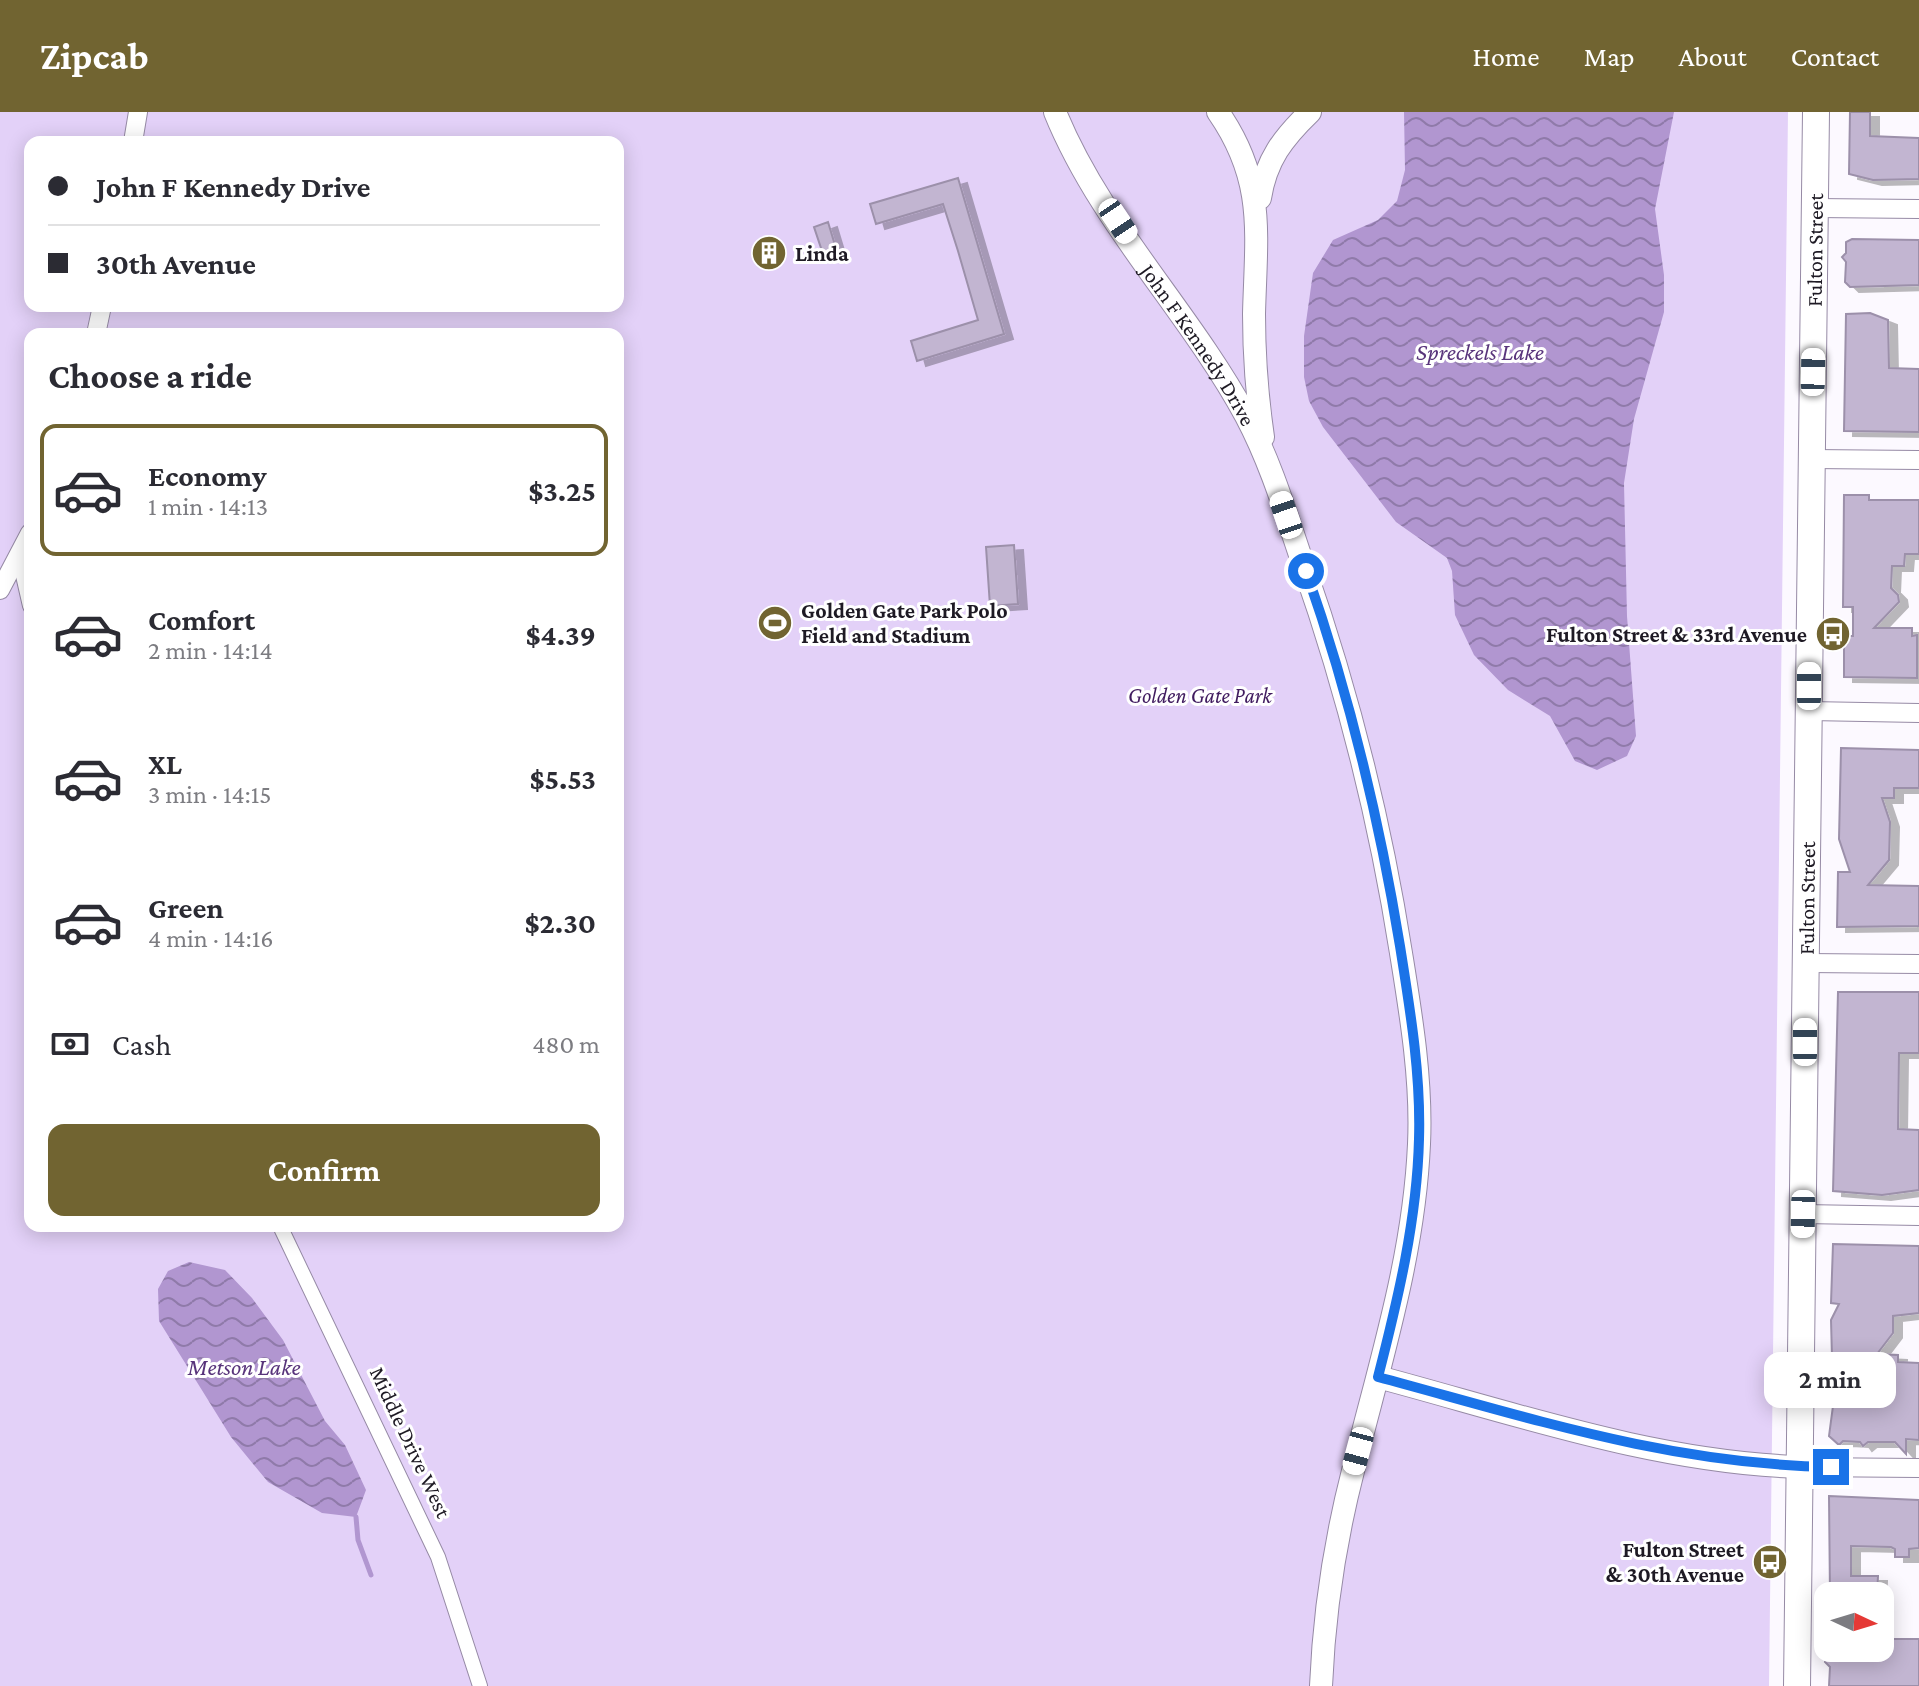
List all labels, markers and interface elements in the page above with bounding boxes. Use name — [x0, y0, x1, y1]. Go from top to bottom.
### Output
text: Zipcab — [40, 35, 149, 77]
text: Home — [1473, 41, 1540, 72]
text: Map — [1584, 41, 1635, 72]
text: About — [1679, 41, 1747, 72]
text: Contact — [1791, 41, 1879, 72]
text: John F Kennedy Drive — [96, 170, 370, 203]
street label: Fulton Street — [1802, 192, 1828, 307]
car — [1095, 194, 1141, 248]
building icon: Linda — [750, 234, 788, 272]
place label: Linda — [795, 241, 849, 266]
text: 30th Avenue — [96, 247, 256, 280]
street label: John F Kennedy Drive — [1134, 258, 1261, 430]
water label: Spreckels Lake — [1416, 338, 1544, 365]
car — [1801, 348, 1825, 396]
text: Choose a ride — [48, 356, 252, 396]
icon: car — [52, 454, 124, 526]
text: Economy — [148, 459, 267, 492]
text: $3.25 — [528, 474, 596, 507]
car — [1267, 488, 1305, 542]
text: 1 min · 14:13 — [148, 492, 268, 521]
route start — [1288, 553, 1324, 589]
icon: car — [52, 598, 124, 670]
place label: Golden Gate Park Polo Field and Stadium — [801, 598, 1008, 648]
text: Comfort — [148, 603, 255, 636]
sports icon: Golden Gate Park Polo Field and Stadium — [756, 604, 794, 642]
bus stop icon: Fulton Street & 33rd Avenue — [1814, 615, 1852, 653]
text: $4.39 — [525, 618, 596, 651]
place label: Fulton Street & 33rd Avenue — [1546, 622, 1807, 647]
text: 2 min · 14:14 — [148, 636, 273, 665]
car — [1797, 662, 1821, 710]
park label: Golden Gate Park — [1128, 683, 1273, 708]
icon: car — [52, 742, 124, 814]
text: XL — [148, 747, 182, 780]
text: $5.53 — [529, 762, 596, 795]
text: 3 min · 14:15 — [148, 780, 272, 809]
street label: Fulton Street — [1794, 840, 1820, 955]
icon: car — [52, 886, 124, 958]
text: Green — [148, 891, 224, 924]
text: $2.30 — [524, 906, 596, 939]
text: 4 min · 14:16 — [148, 924, 274, 953]
car — [1793, 1018, 1817, 1066]
icon: cash — [48, 1022, 92, 1066]
text: Cash — [112, 1028, 171, 1061]
text: 480 m — [532, 1030, 600, 1059]
button: Confirm — [48, 1124, 600, 1216]
car — [1791, 1190, 1815, 1238]
callout: 2 min — [1765, 1351, 1897, 1407]
water label: Metson Lake — [186, 1353, 301, 1380]
street label: Middle Drive West — [365, 1363, 457, 1522]
text: 2 min — [1799, 1365, 1861, 1394]
car — [1340, 1425, 1376, 1477]
route end — [1813, 1449, 1849, 1485]
place label: Fulton Street & 30th Avenue — [1606, 1537, 1745, 1587]
bus stop icon: Fulton Street & 30th Avenue — [1751, 1543, 1789, 1581]
north arrow — [1814, 1582, 1894, 1662]
map controls — [1814, 1582, 1894, 1662]

